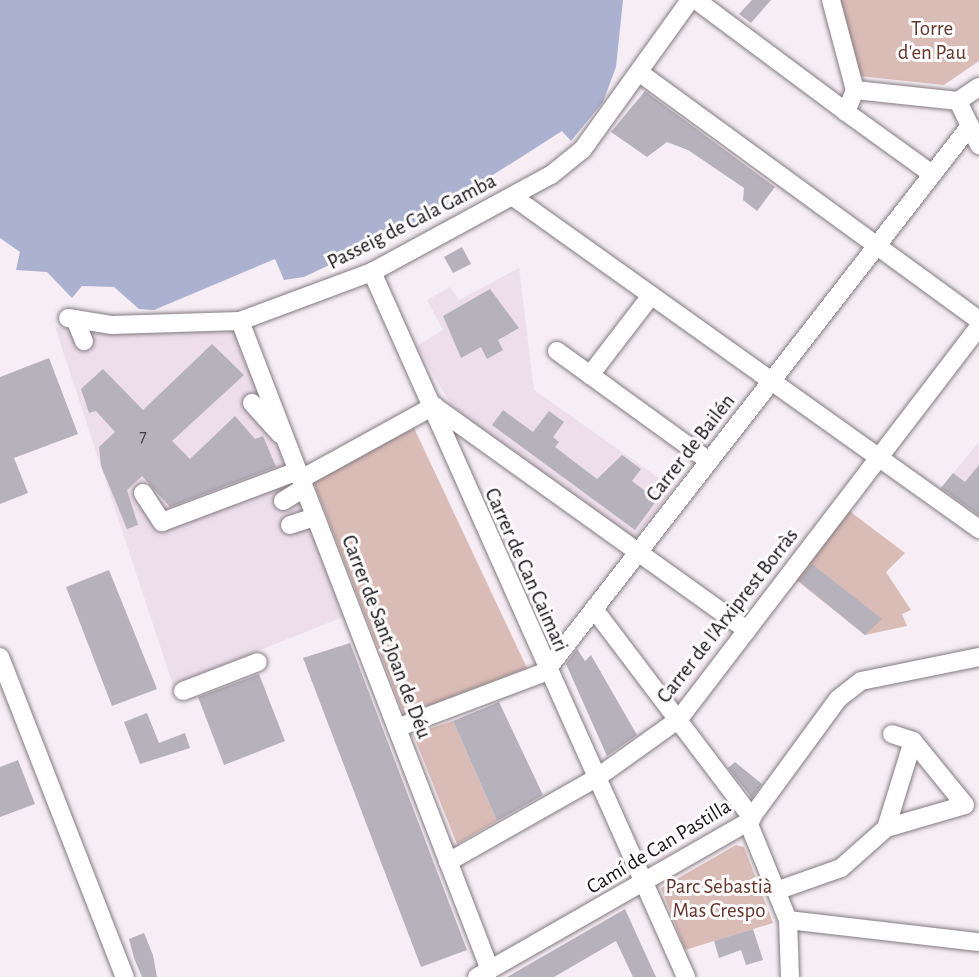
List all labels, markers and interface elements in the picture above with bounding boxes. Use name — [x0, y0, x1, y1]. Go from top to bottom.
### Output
park label: Torre d'en Pau — [898, 16, 966, 66]
street label: Passeig de Cala Gamba — [323, 168, 501, 276]
street label: Carrer de Bailén — [641, 389, 741, 507]
house number: 7 — [139, 426, 147, 448]
street label: Carrer de Can Caimari — [479, 484, 573, 656]
street label: Carrer de l'Arxiprest Borràs — [652, 523, 804, 709]
street label: Carrer de Sant Joan de Déu — [336, 532, 436, 742]
street label: Camí de Can Pastilla — [582, 794, 736, 900]
park label: Parc Sebastià Mas Crespo — [665, 874, 773, 924]

